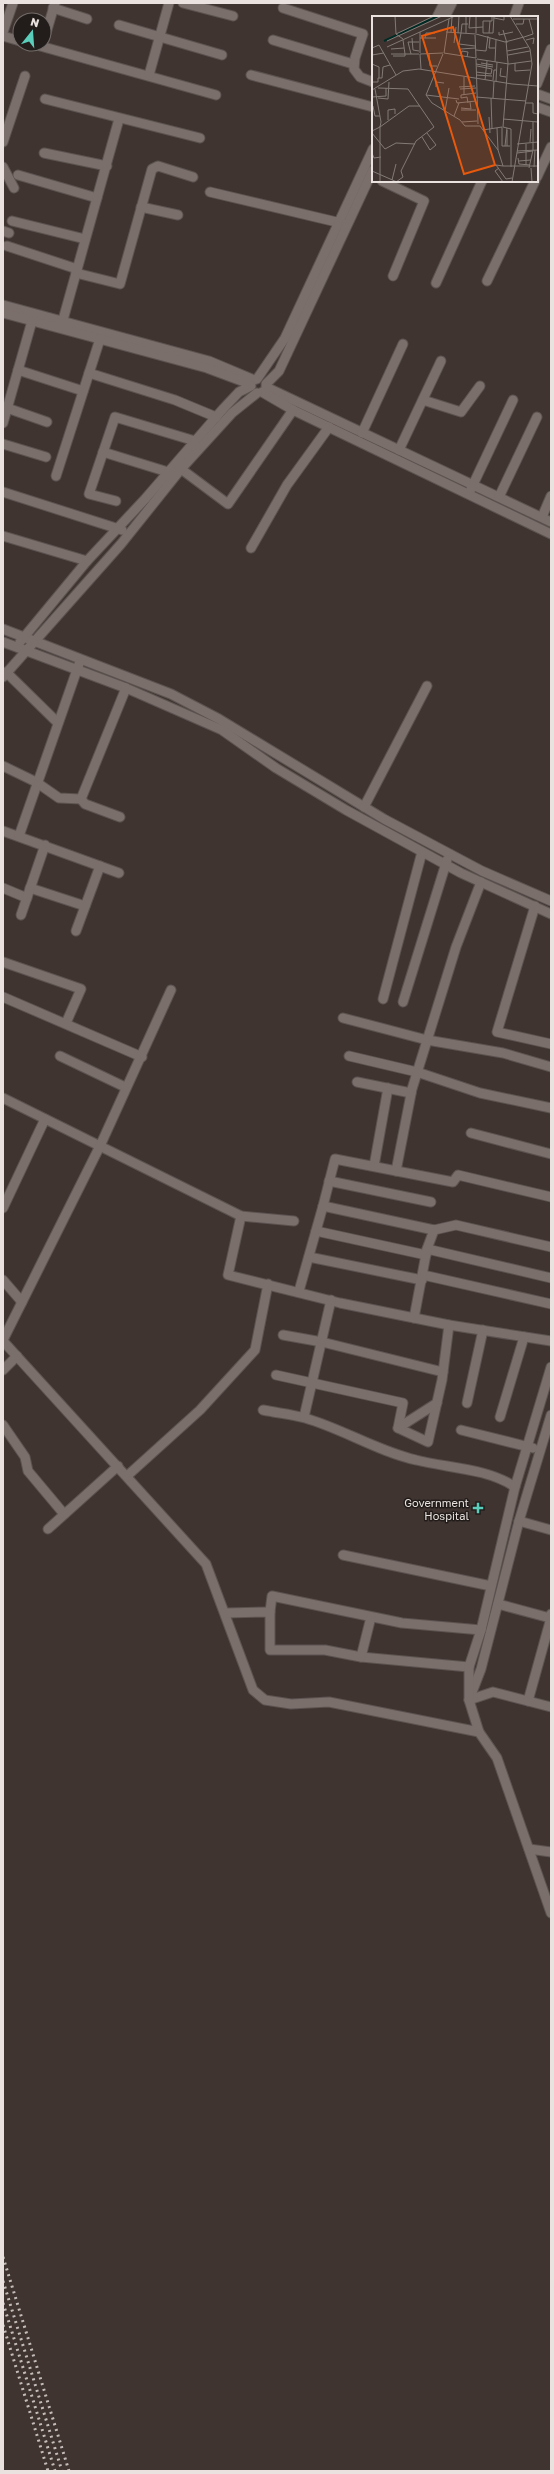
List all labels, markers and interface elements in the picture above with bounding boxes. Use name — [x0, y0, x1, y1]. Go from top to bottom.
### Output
north arrow — [12, 12, 52, 52]
text: N — [29, 15, 41, 29]
inset map — [372, 16, 538, 182]
place label: Government Hospital — [404, 1496, 469, 1522]
marker: Government Hospital — [472, 1502, 484, 1514]

